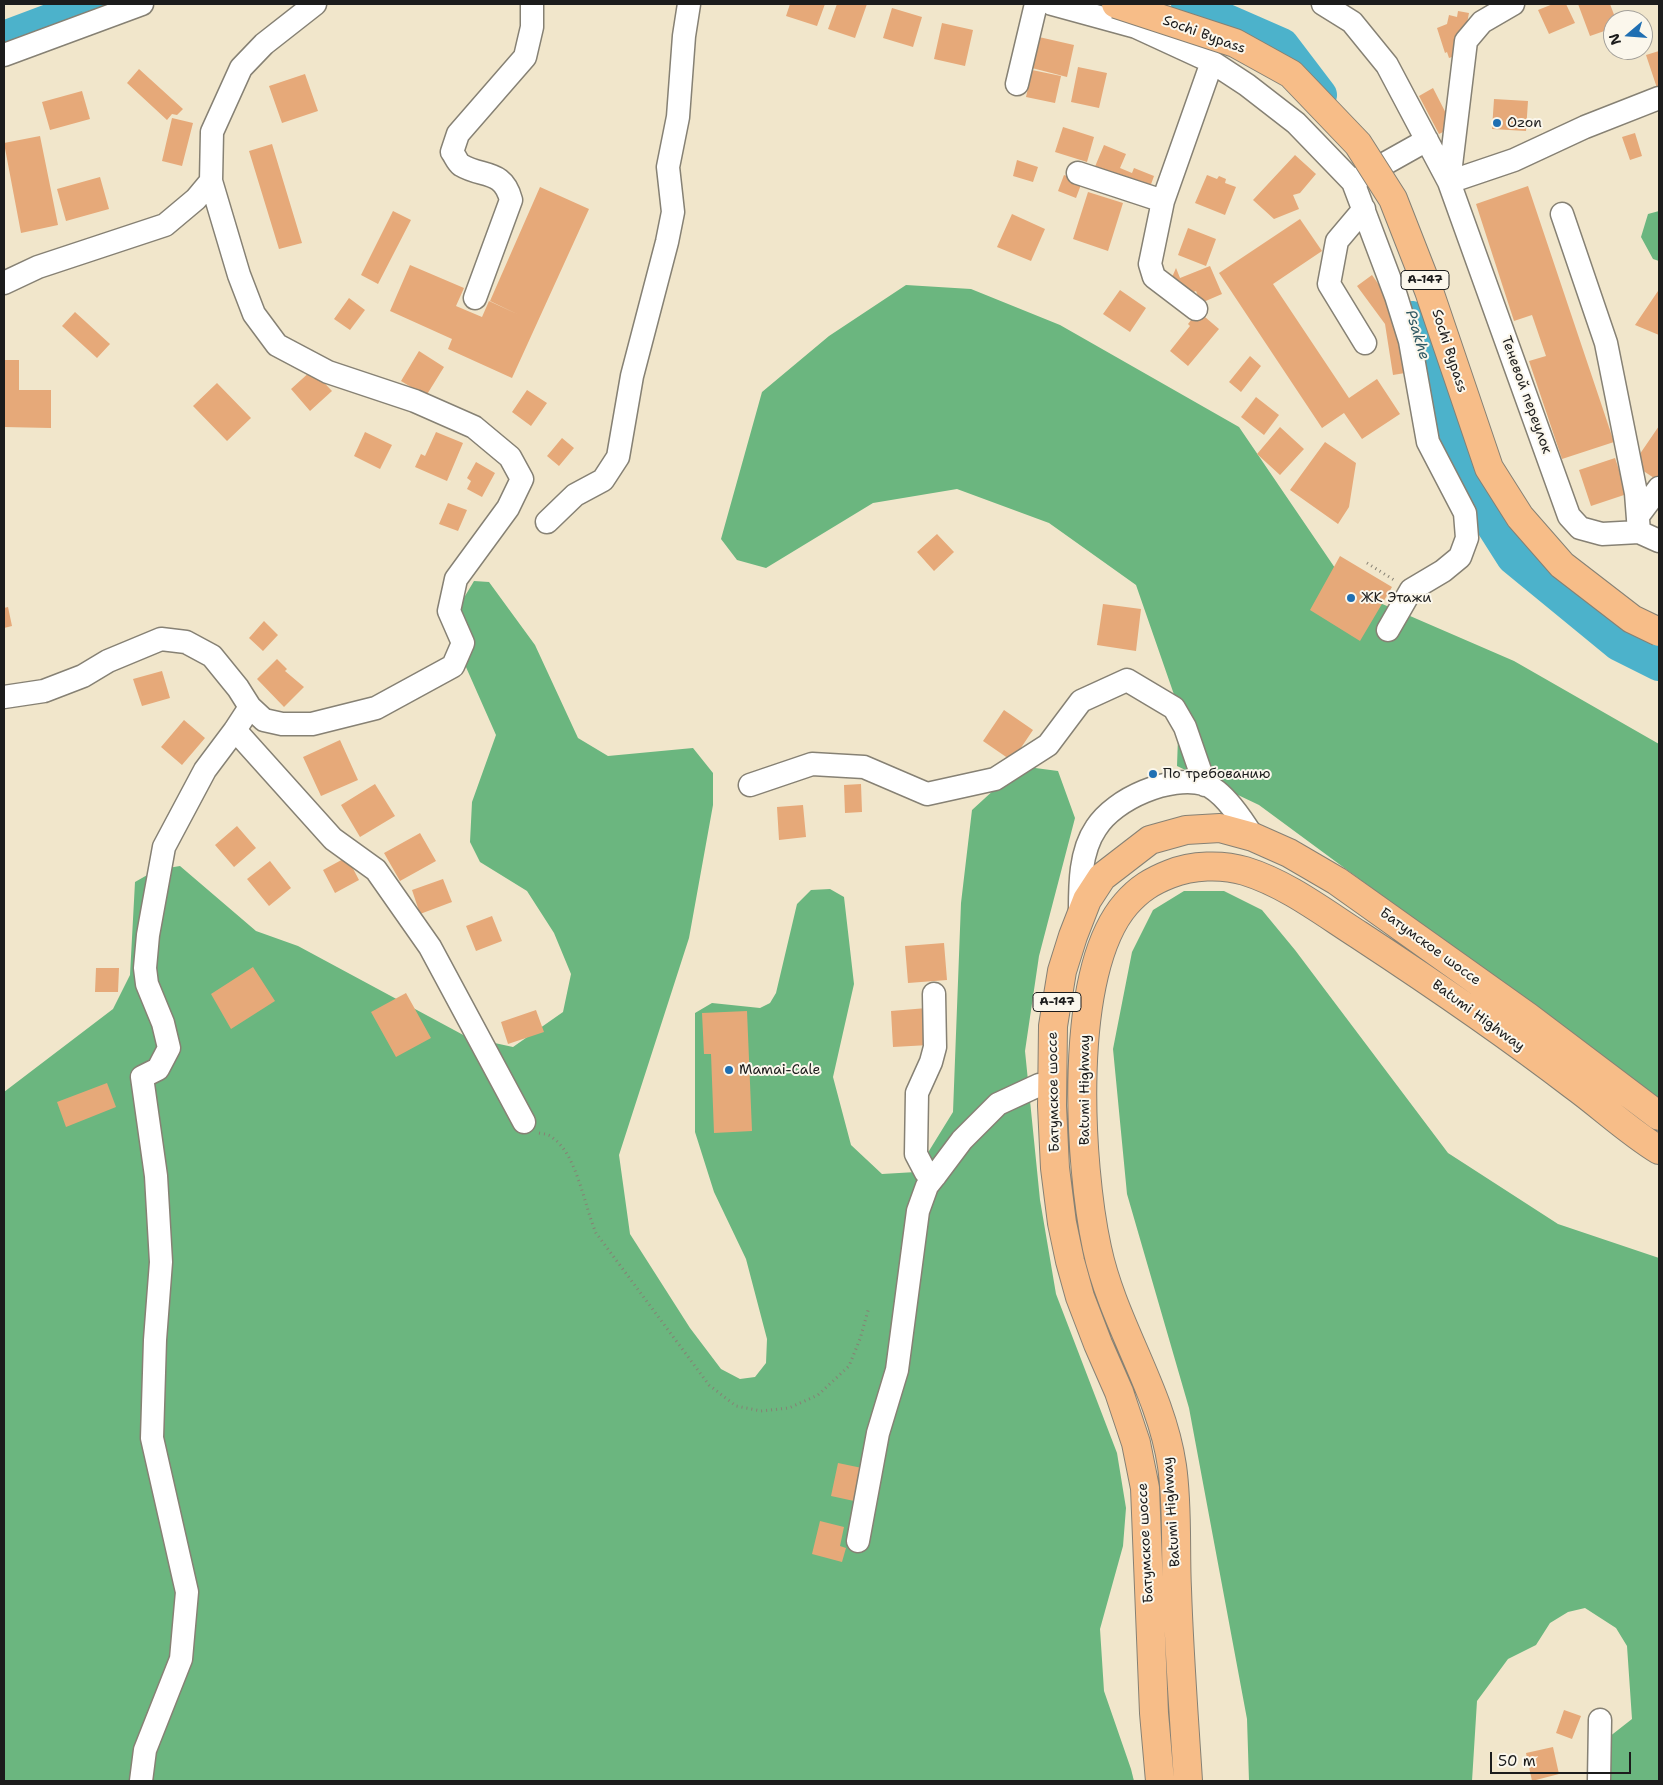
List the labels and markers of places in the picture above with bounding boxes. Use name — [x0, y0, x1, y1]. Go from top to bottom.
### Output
place label: Ozon — [1507, 115, 1542, 131]
marker: Ozon — [1491, 117, 1503, 129]
place label: ЖК Этажи — [1361, 590, 1431, 606]
marker: ЖК Этажи — [1345, 592, 1357, 604]
place label: По требованию — [1163, 766, 1271, 782]
marker: По требованию — [1147, 768, 1159, 780]
place label: Mamai-Cale — [739, 1062, 821, 1078]
marker: Mamai-Cale — [723, 1064, 735, 1076]

